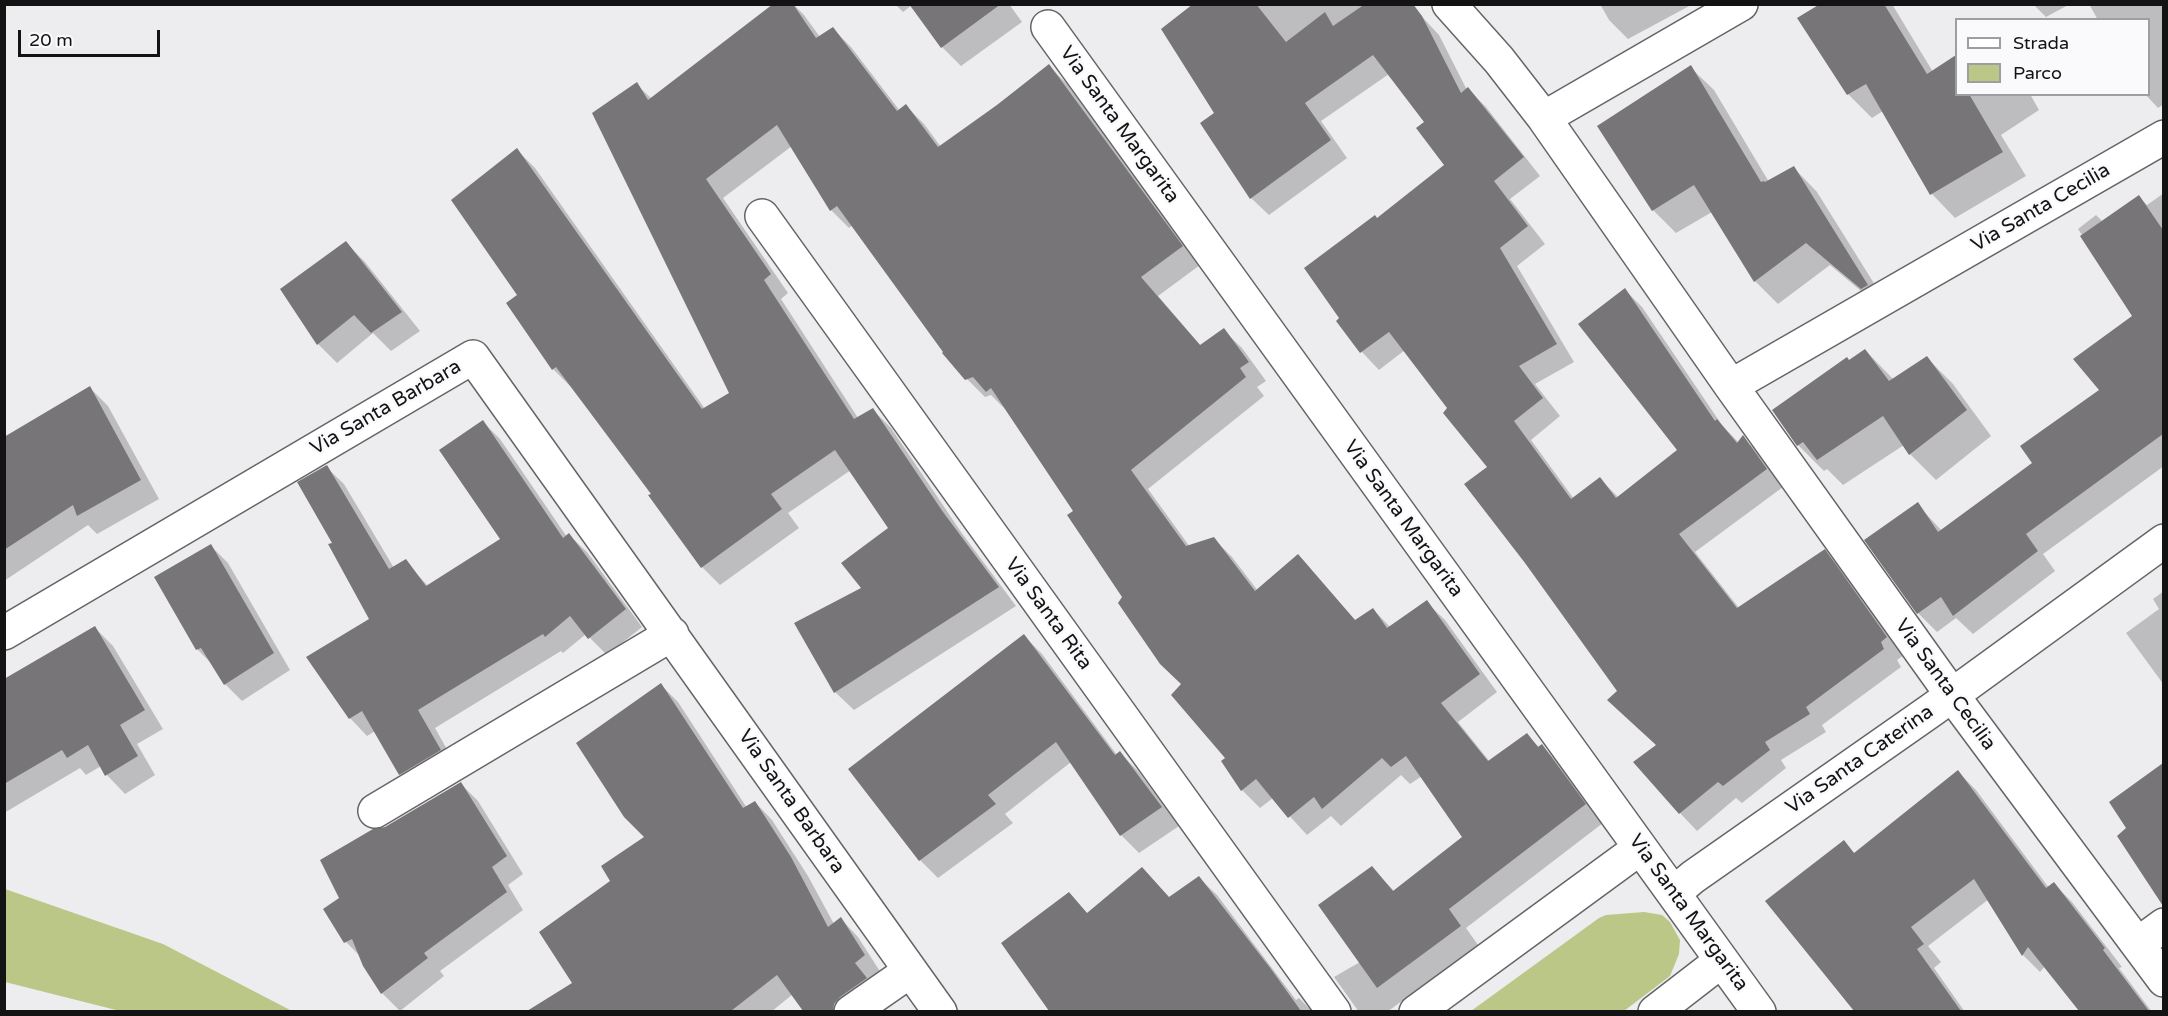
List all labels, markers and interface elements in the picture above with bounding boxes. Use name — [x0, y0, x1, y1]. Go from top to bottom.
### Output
scale bar — [21, 18, 164, 56]
legend — [1955, 18, 2150, 96]
text: 20 m — [29, 29, 73, 51]
text: Strada — [2013, 32, 2069, 54]
street label: Via Santa Margarita — [1054, 42, 1184, 208]
text: Parco — [2013, 62, 2062, 84]
street label: Via Santa Cecilia — [1967, 159, 2115, 257]
street label: Via Santa Barbara — [306, 355, 466, 461]
street label: Via Santa Margarita — [1338, 436, 1468, 602]
street label: Via Santa Rita — [999, 553, 1097, 675]
street label: Via Santa Cecilia — [1889, 615, 2001, 755]
street label: Via Santa Caterina — [1782, 700, 1938, 820]
street label: Via Santa Barbara — [732, 725, 850, 879]
street label: Via Santa Margarita — [1623, 830, 1753, 996]

